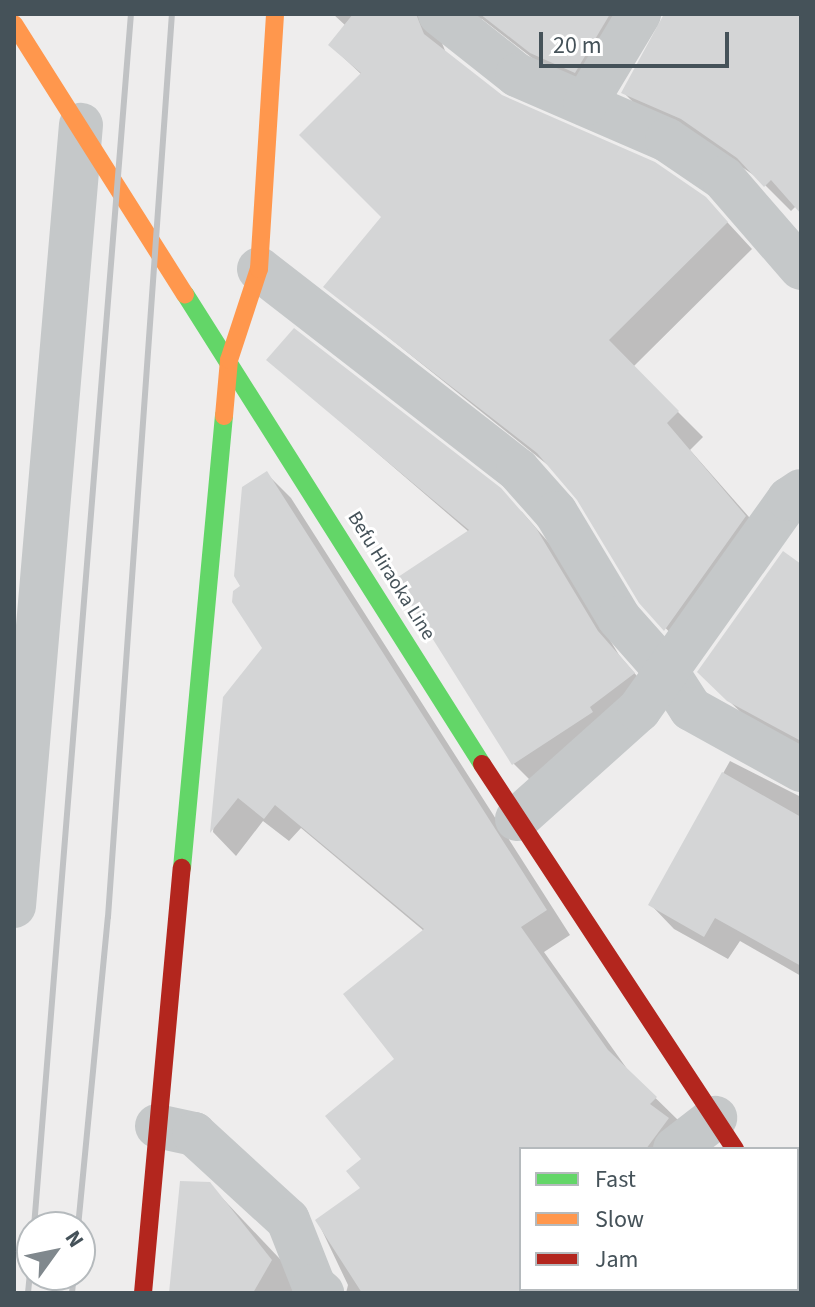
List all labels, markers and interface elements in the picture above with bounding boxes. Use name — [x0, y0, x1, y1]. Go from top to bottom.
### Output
scale bar — [543, 16, 733, 66]
text: 20 m — [553, 28, 602, 63]
street label: Befu Hiraoka Line — [342, 507, 440, 645]
legend — [519, 1147, 799, 1291]
text: Fast — [595, 1162, 636, 1197]
text: Slow — [595, 1202, 644, 1237]
north arrow — [16, 1211, 96, 1291]
text: N — [57, 1224, 92, 1254]
text: Jam — [595, 1242, 639, 1277]

